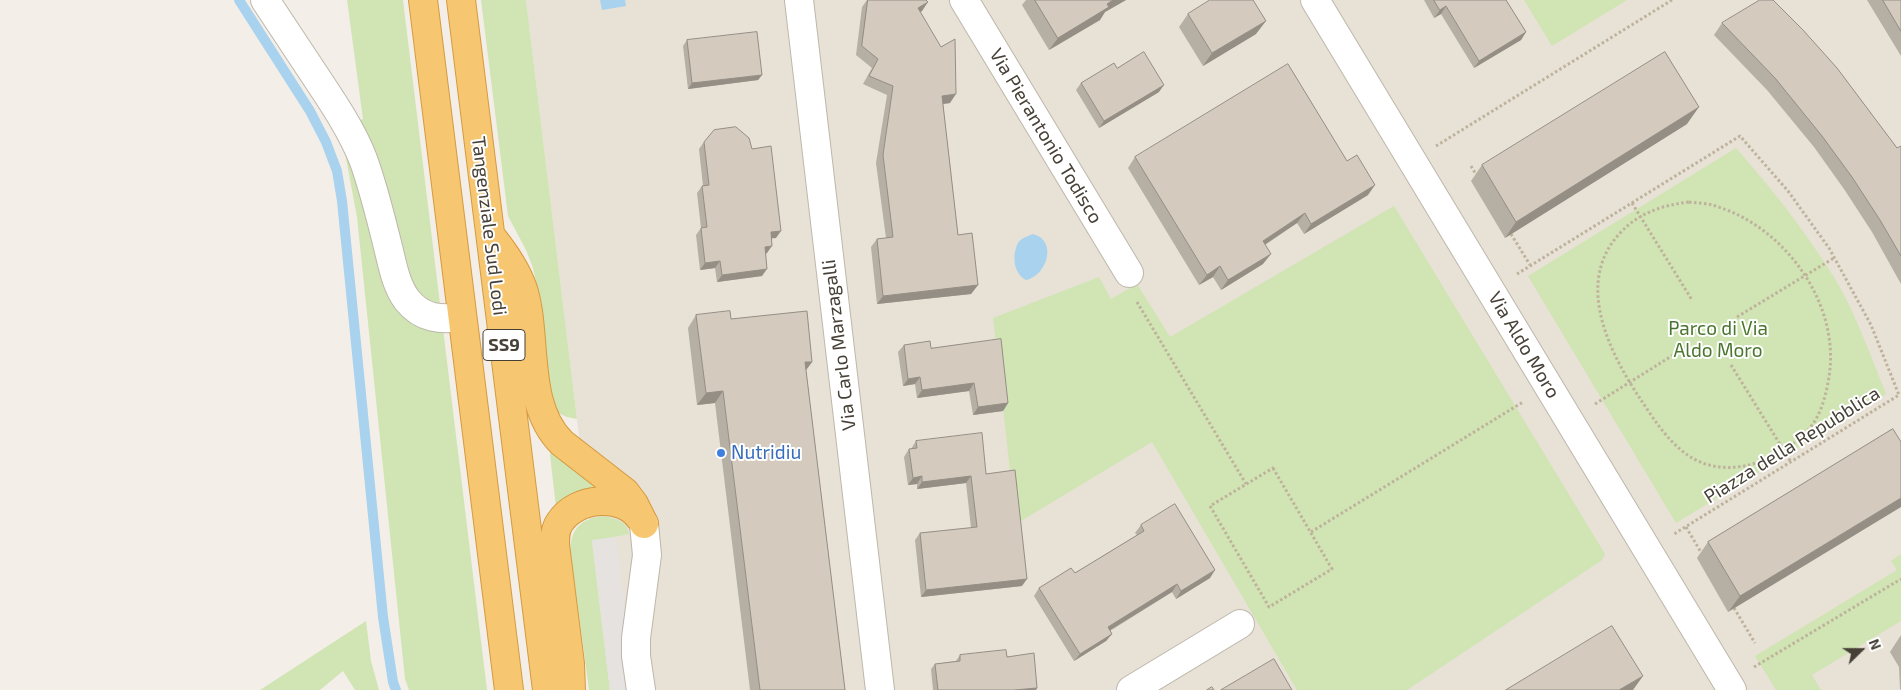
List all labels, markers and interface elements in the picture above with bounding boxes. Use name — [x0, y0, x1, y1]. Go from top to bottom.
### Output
street label: Via Pierantonio Todisco — [985, 44, 1107, 228]
street label: Tangenziale Sud Lodi — [467, 135, 511, 317]
street label: Via Carlo Marzagalli — [817, 258, 861, 432]
street label: Via Aldo Moro — [1483, 288, 1565, 402]
park label: Parco di Via Aldo Moro — [1668, 318, 1768, 362]
road number: SS9 — [483, 330, 525, 360]
street label: Piazza della Repubblica — [1700, 382, 1884, 508]
place label: Nutridiu — [731, 442, 801, 464]
marker: Nutridiu — [715, 447, 727, 459]
north arrow — [1836, 625, 1886, 675]
text: N — [1866, 636, 1885, 652]

